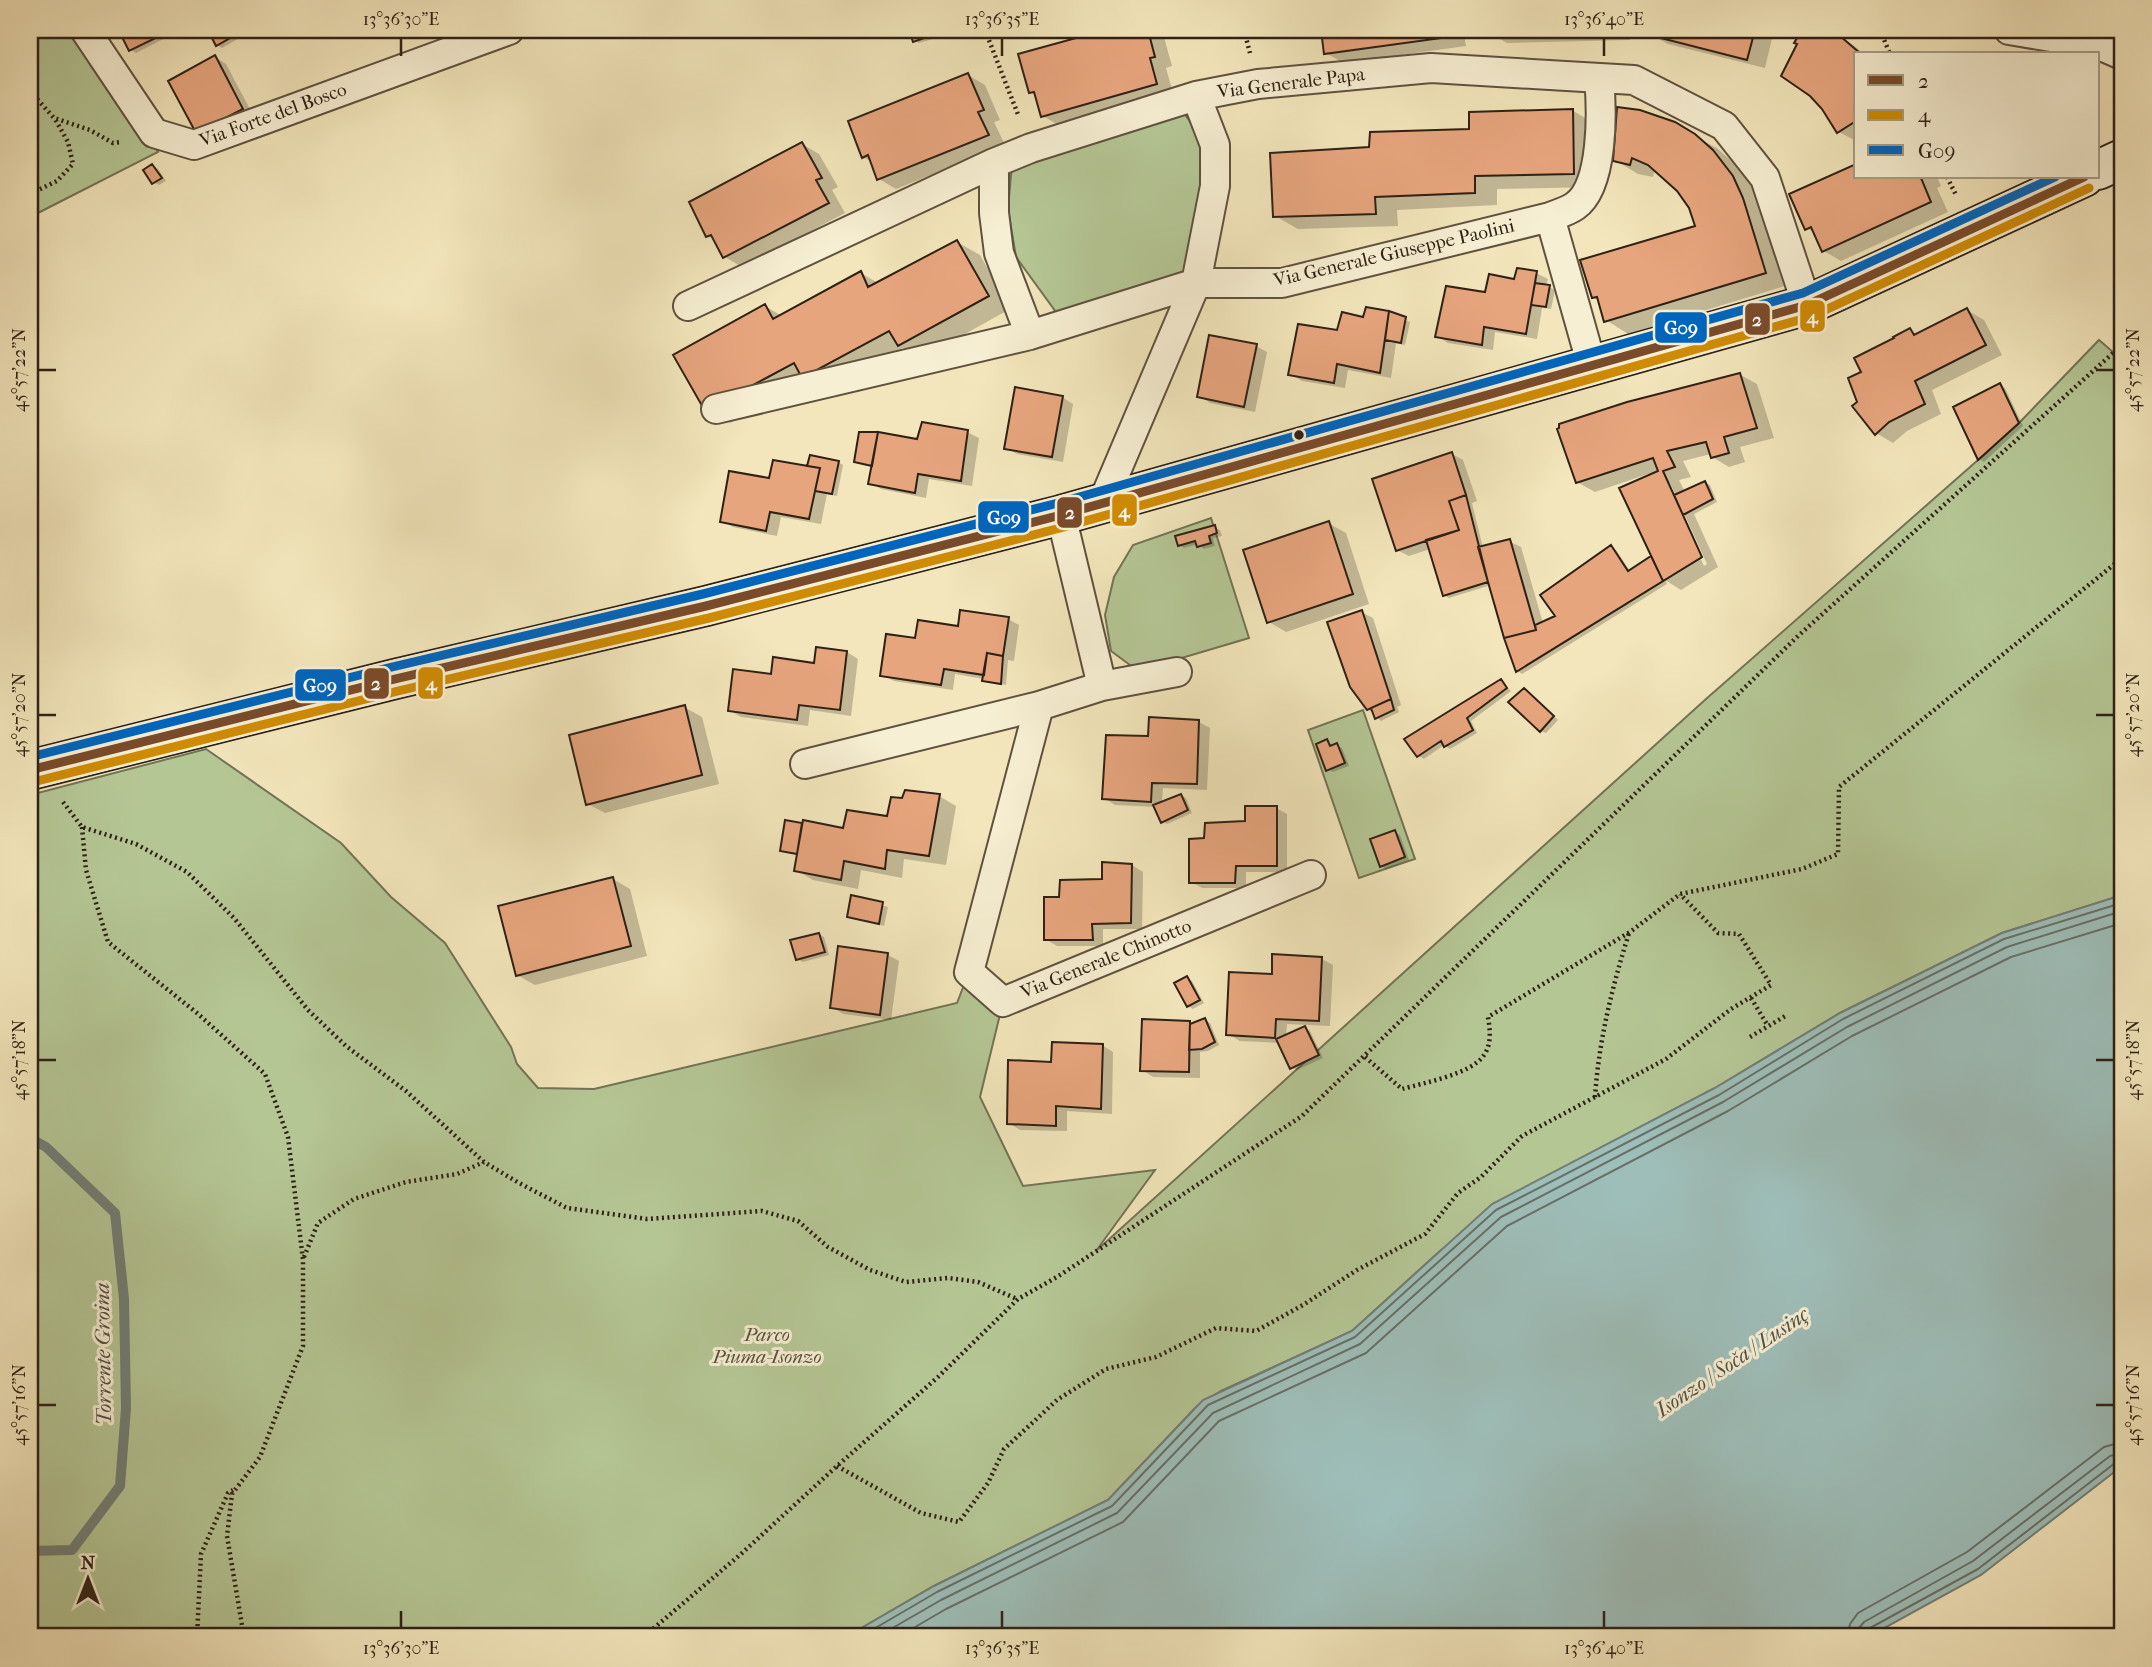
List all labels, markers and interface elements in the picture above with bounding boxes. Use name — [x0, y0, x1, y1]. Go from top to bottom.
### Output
text: 13°36'30"E — [363, 9, 439, 30]
text: 13°36'35"E — [965, 9, 1039, 30]
text: 13°36'40"E — [1564, 9, 1644, 30]
legend — [1854, 52, 2100, 178]
street label: Via Generale Papa — [1215, 63, 1366, 103]
text: 2 — [1918, 69, 1929, 93]
street label: Via Forte del Bosco — [196, 78, 350, 152]
text: 4 — [1918, 103, 1931, 127]
text: G09 — [1918, 139, 1955, 163]
street label: Via Generale Giuseppe Paolini — [1270, 214, 1517, 292]
line badge: 4 — [1799, 299, 1826, 333]
line badge: 2 — [1744, 302, 1771, 336]
text: 4 — [1805, 306, 1818, 328]
text: 2 — [1752, 309, 1762, 331]
line badge: G09 — [1654, 311, 1708, 344]
text: G09 — [1664, 317, 1698, 339]
text: 45°57'22"N — [9, 328, 30, 412]
text: 45°57'22"N — [2123, 328, 2144, 412]
unlabelled marker — [1292, 428, 1306, 442]
line badge: 4 — [1111, 493, 1138, 527]
line badge: 2 — [1056, 496, 1083, 529]
line badge: G09 — [977, 500, 1030, 534]
text: 4 — [1117, 500, 1130, 522]
text: 2 — [1065, 502, 1075, 524]
text: G09 — [987, 507, 1021, 529]
line badge: 4 — [417, 666, 444, 700]
line badge: 2 — [363, 667, 390, 700]
line badge: G09 — [294, 668, 347, 702]
text: 45°57'20"N — [9, 672, 30, 757]
text: 45°57'20"N — [2123, 672, 2144, 757]
text: 2 — [371, 673, 381, 695]
text: 4 — [424, 673, 437, 695]
text: G09 — [303, 675, 337, 697]
street label: Via Generale Chinotto — [1016, 915, 1195, 1004]
text: 45°57'18"N — [9, 1019, 30, 1100]
text: 45°57'18"N — [2123, 1019, 2144, 1100]
water label: Torrente Groina — [90, 1282, 116, 1426]
water label: Isonzo / Soča / Lusinç — [1650, 1301, 1814, 1422]
park label: Parco Piuma-Isonzo — [712, 1324, 821, 1368]
text: 45°57'16"N — [9, 1364, 30, 1446]
text: 45°57'16"N — [2123, 1364, 2144, 1446]
north arrow — [52, 1544, 122, 1614]
text: N — [81, 1552, 96, 1574]
text: 13°36'30"E — [363, 1638, 439, 1659]
text: 13°36'35"E — [965, 1638, 1039, 1659]
text: 13°36'40"E — [1564, 1638, 1644, 1659]

